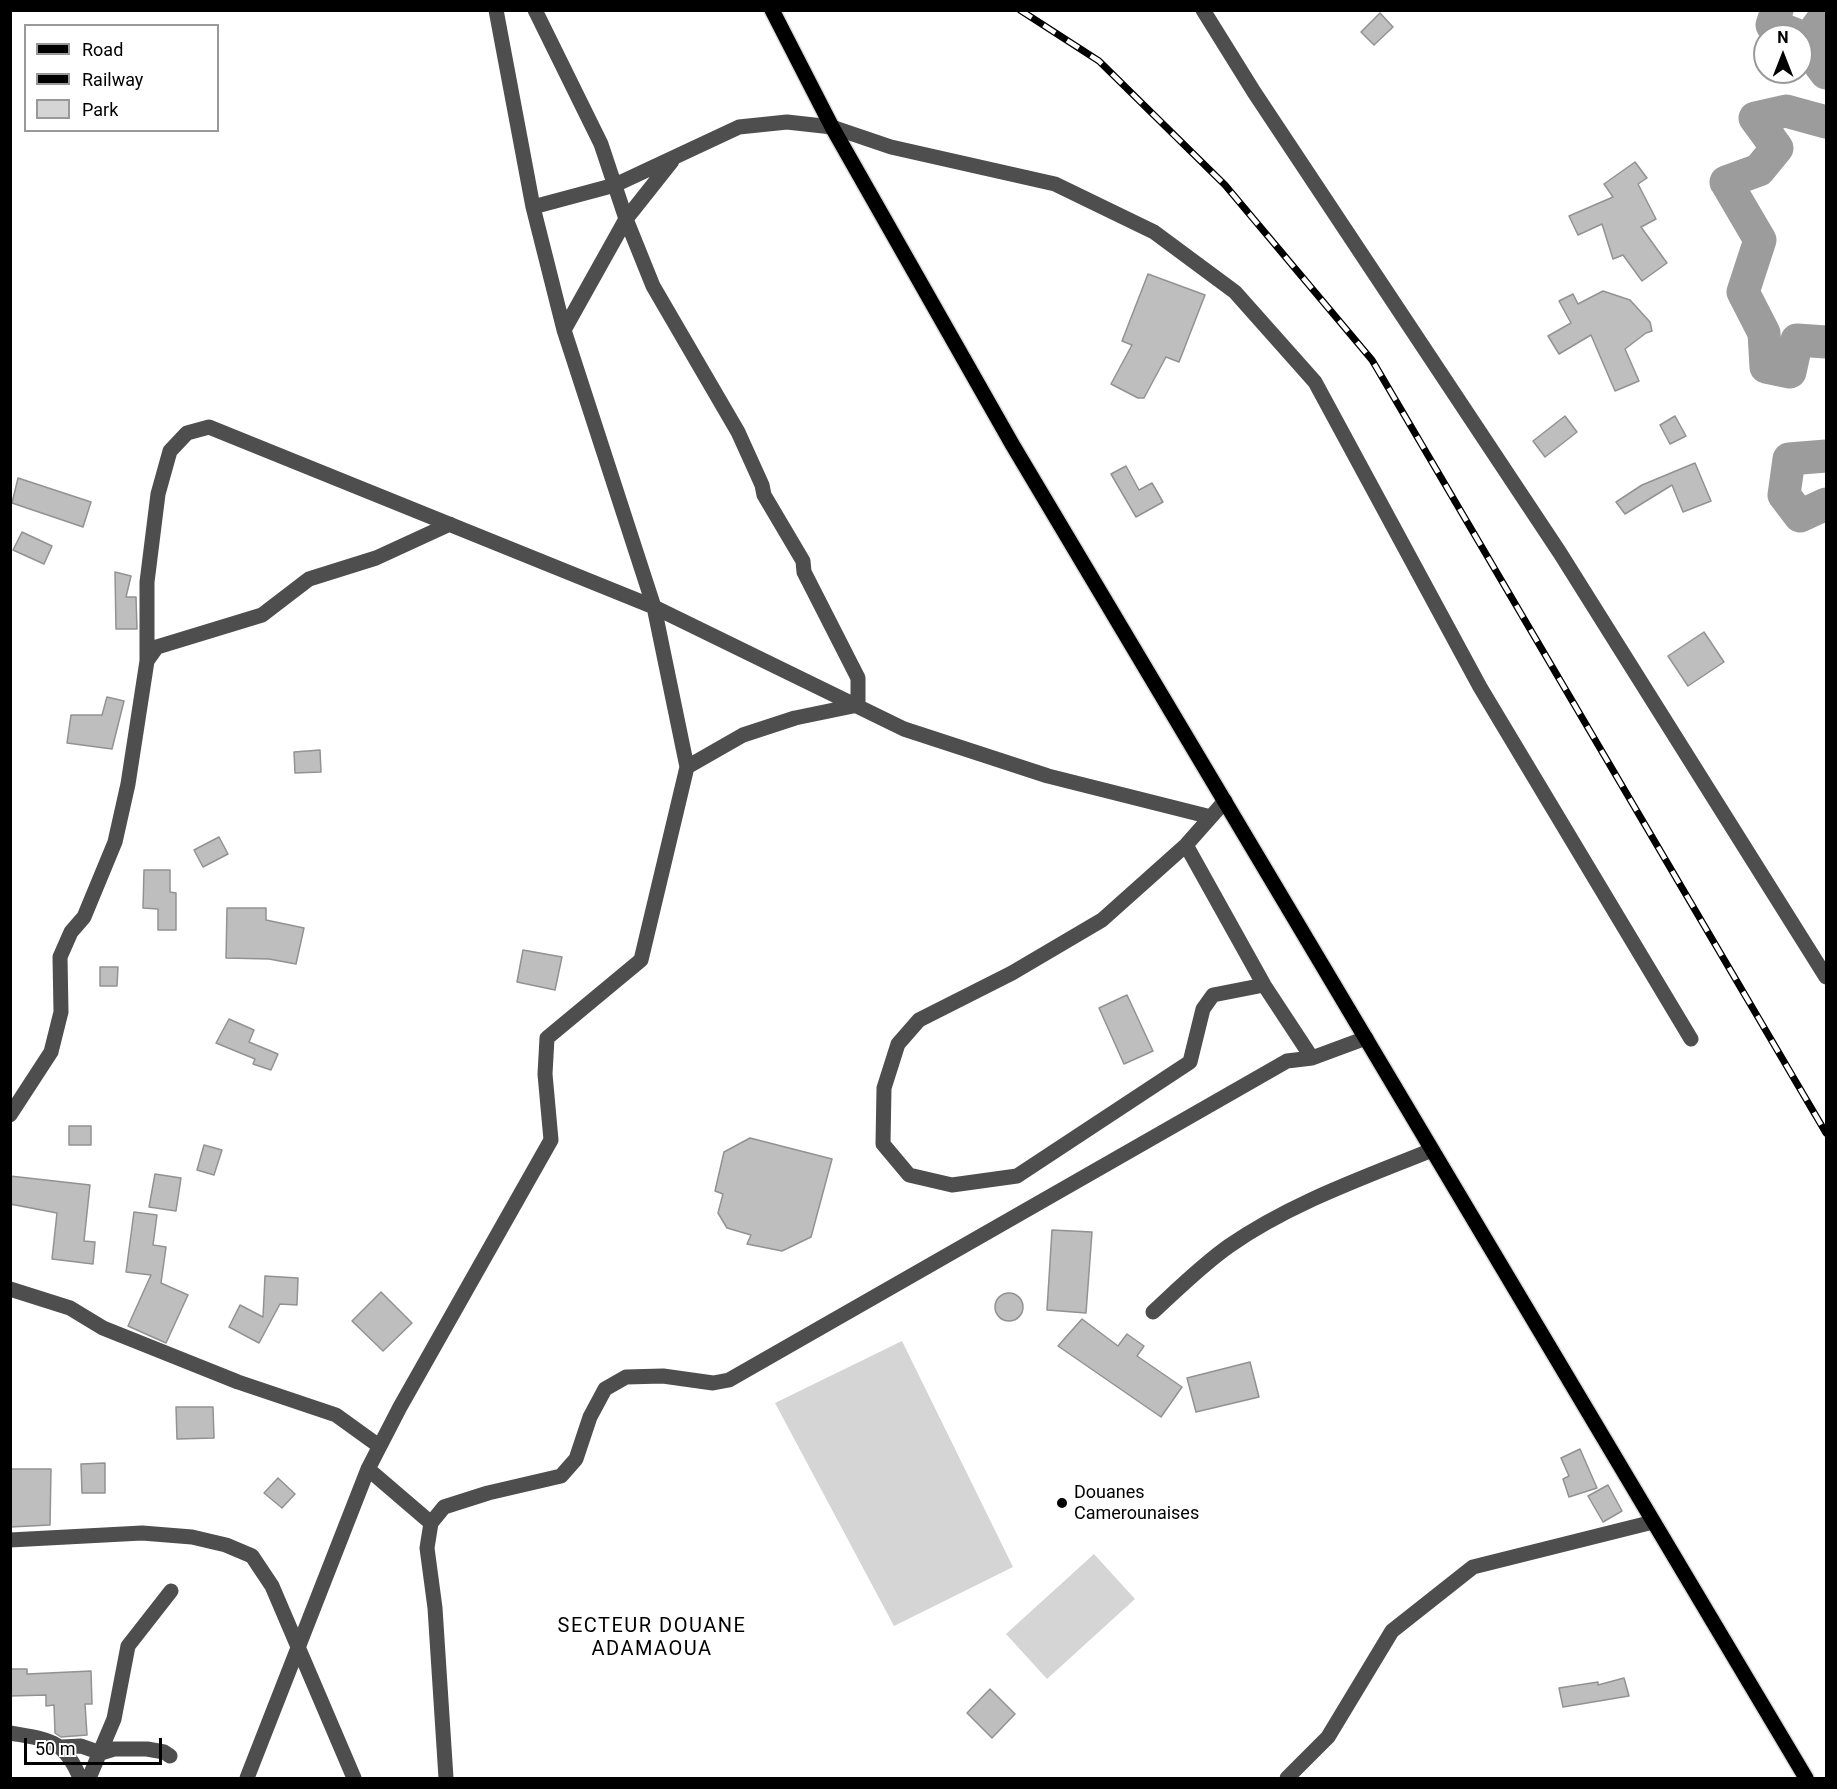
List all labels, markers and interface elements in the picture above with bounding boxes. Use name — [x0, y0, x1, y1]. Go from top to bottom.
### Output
legend — [24, 24, 219, 132]
north arrow — [1753, 24, 1813, 84]
text: N — [1777, 28, 1789, 47]
text: Road — [82, 39, 123, 60]
text: Railway — [82, 69, 143, 90]
text: Park — [82, 99, 118, 120]
place label: Douanes Camerounaises — [1074, 1482, 1199, 1524]
marker: Douanes Camerounaises — [1055, 1496, 1069, 1510]
district label: SECTEUR DOUANE ADAMAOUA — [558, 1615, 746, 1662]
scale bar — [27, 1726, 165, 1764]
text: 50 m — [35, 1738, 75, 1759]

